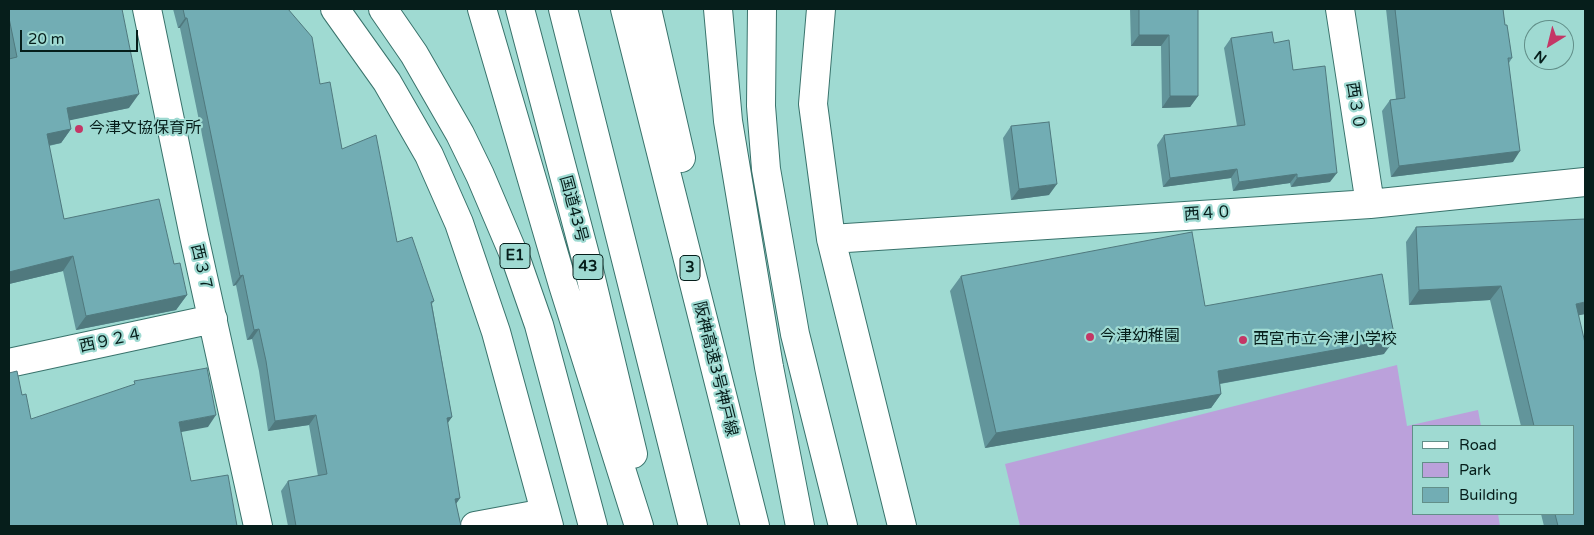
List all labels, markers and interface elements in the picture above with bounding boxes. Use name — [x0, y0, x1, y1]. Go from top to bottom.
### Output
scale bar — [22, 20, 140, 52]
north arrow — [1524, 20, 1574, 70]
text: 20 m — [28, 30, 65, 48]
text: N — [1531, 47, 1550, 67]
street label: 西３０ — [1342, 81, 1368, 131]
place label: 今津文協保育所 — [89, 119, 201, 139]
marker: 今津文協保育所 — [73, 123, 85, 135]
street label: 国道43号 — [555, 174, 591, 244]
street label: 西４０ — [1183, 203, 1233, 225]
street label: 西３７ — [186, 242, 216, 294]
road number: E1 — [500, 244, 530, 268]
road number: 43 — [573, 254, 603, 280]
road number: 3 — [680, 256, 700, 280]
street label: 阪神高速3号神戸線 — [689, 300, 741, 438]
street label: 西９２４ — [78, 325, 144, 357]
place label: 今津幼稚園 — [1100, 327, 1180, 347]
place label: 西宮市立今津小学校 — [1253, 330, 1397, 350]
marker: 今津幼稚園 — [1084, 331, 1096, 343]
marker: 西宮市立今津小学校 — [1237, 334, 1249, 346]
legend — [1412, 425, 1574, 515]
text: Road — [1459, 436, 1497, 454]
text: Park — [1459, 461, 1491, 479]
text: Building — [1459, 486, 1518, 504]

